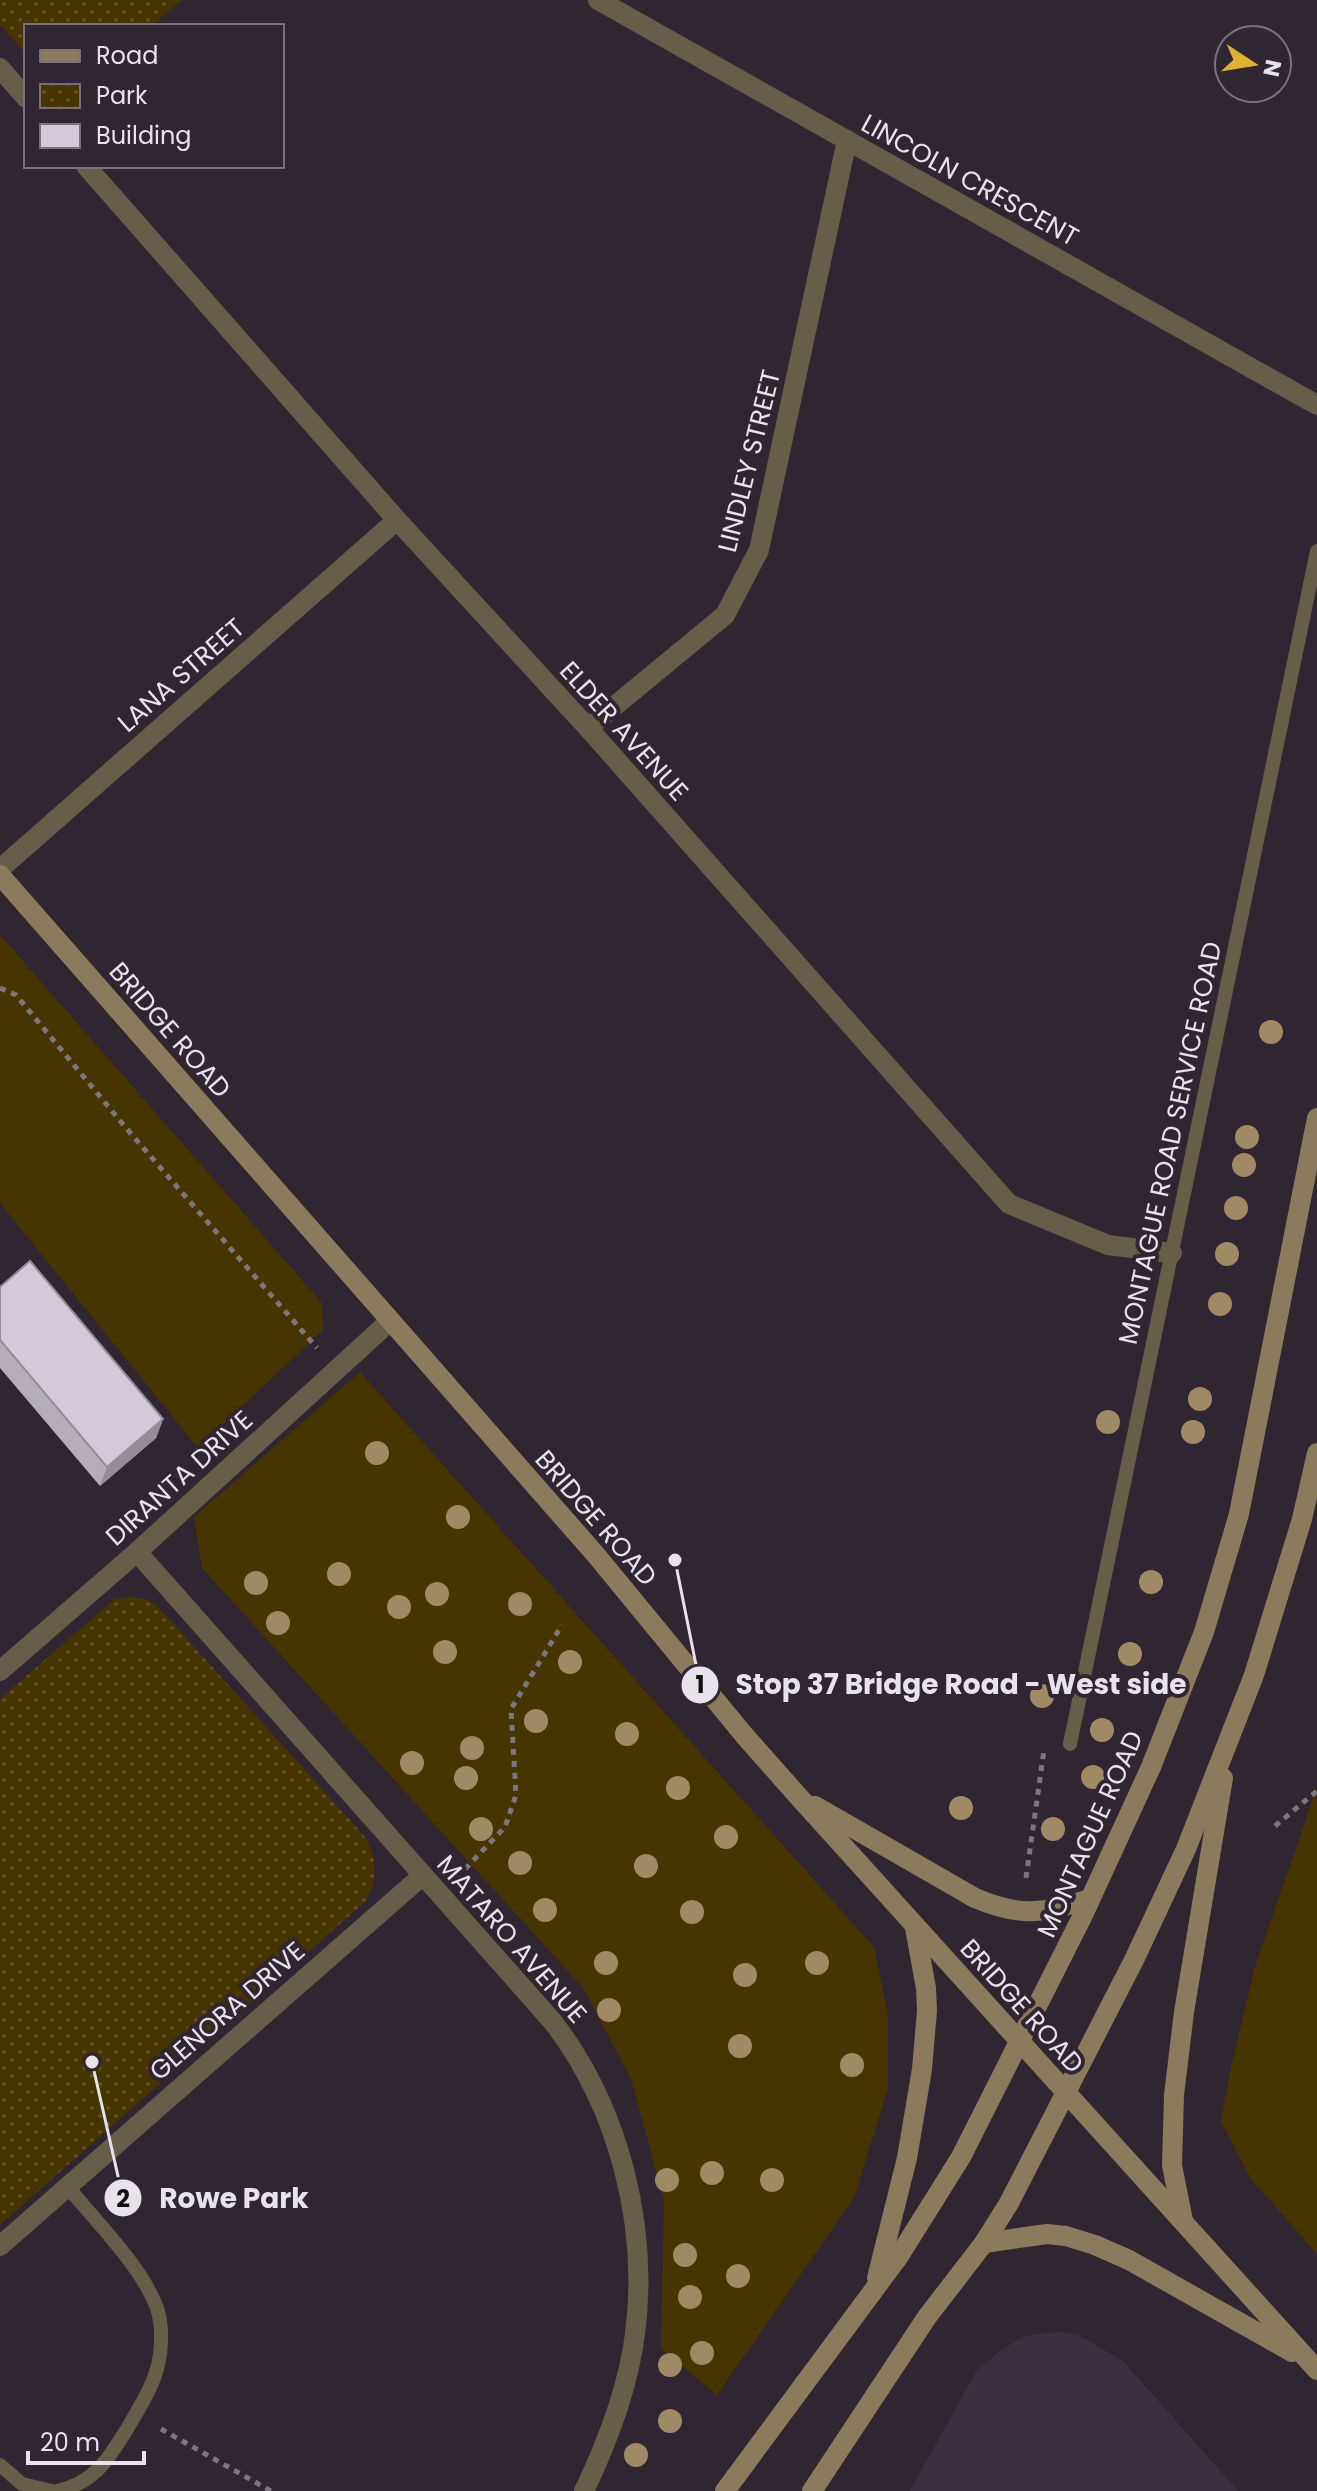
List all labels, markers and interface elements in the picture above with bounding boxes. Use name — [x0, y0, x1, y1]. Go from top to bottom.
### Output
legend — [24, 24, 284, 168]
north arrow — [1213, 24, 1293, 104]
text: Road — [96, 39, 158, 72]
text: N — [1255, 57, 1289, 79]
text: Park — [96, 79, 148, 112]
street label: LINCOLN CRESCENT — [855, 105, 1085, 255]
text: Building — [96, 119, 192, 152]
street label: LINDLEY STREET — [709, 366, 789, 556]
street label: LANA STREET — [110, 610, 252, 740]
street label: ELDER AVENUE — [552, 653, 696, 809]
street label: MONTAGUE ROAD SERVICE ROAD — [1110, 938, 1230, 1348]
street label: BRIDGE ROAD — [101, 954, 239, 1106]
street label: DIRANTA DRIVE — [98, 1402, 260, 1554]
street label: BRIDGE ROAD — [527, 1442, 665, 1594]
callout: Stop 37 Bridge Road - West side — [680, 1659, 1203, 1711]
text: Stop 37 Bridge Road - West side — [735, 1665, 1187, 1704]
text: 1 — [695, 1668, 705, 1701]
street label: MONTAGUE ROAD — [1028, 1725, 1152, 1943]
street label: MATARO AVENUE — [429, 1847, 595, 2031]
street label: BRIDGE ROAD — [952, 1931, 1092, 2081]
street label: GLENORA DRIVE — [141, 1933, 313, 2089]
callout: Rowe Park — [103, 2172, 324, 2224]
text: Rowe Park — [159, 2179, 309, 2218]
text: 2 — [116, 2182, 130, 2215]
scale bar — [28, 2415, 144, 2465]
text: 20 m — [40, 2426, 100, 2459]

